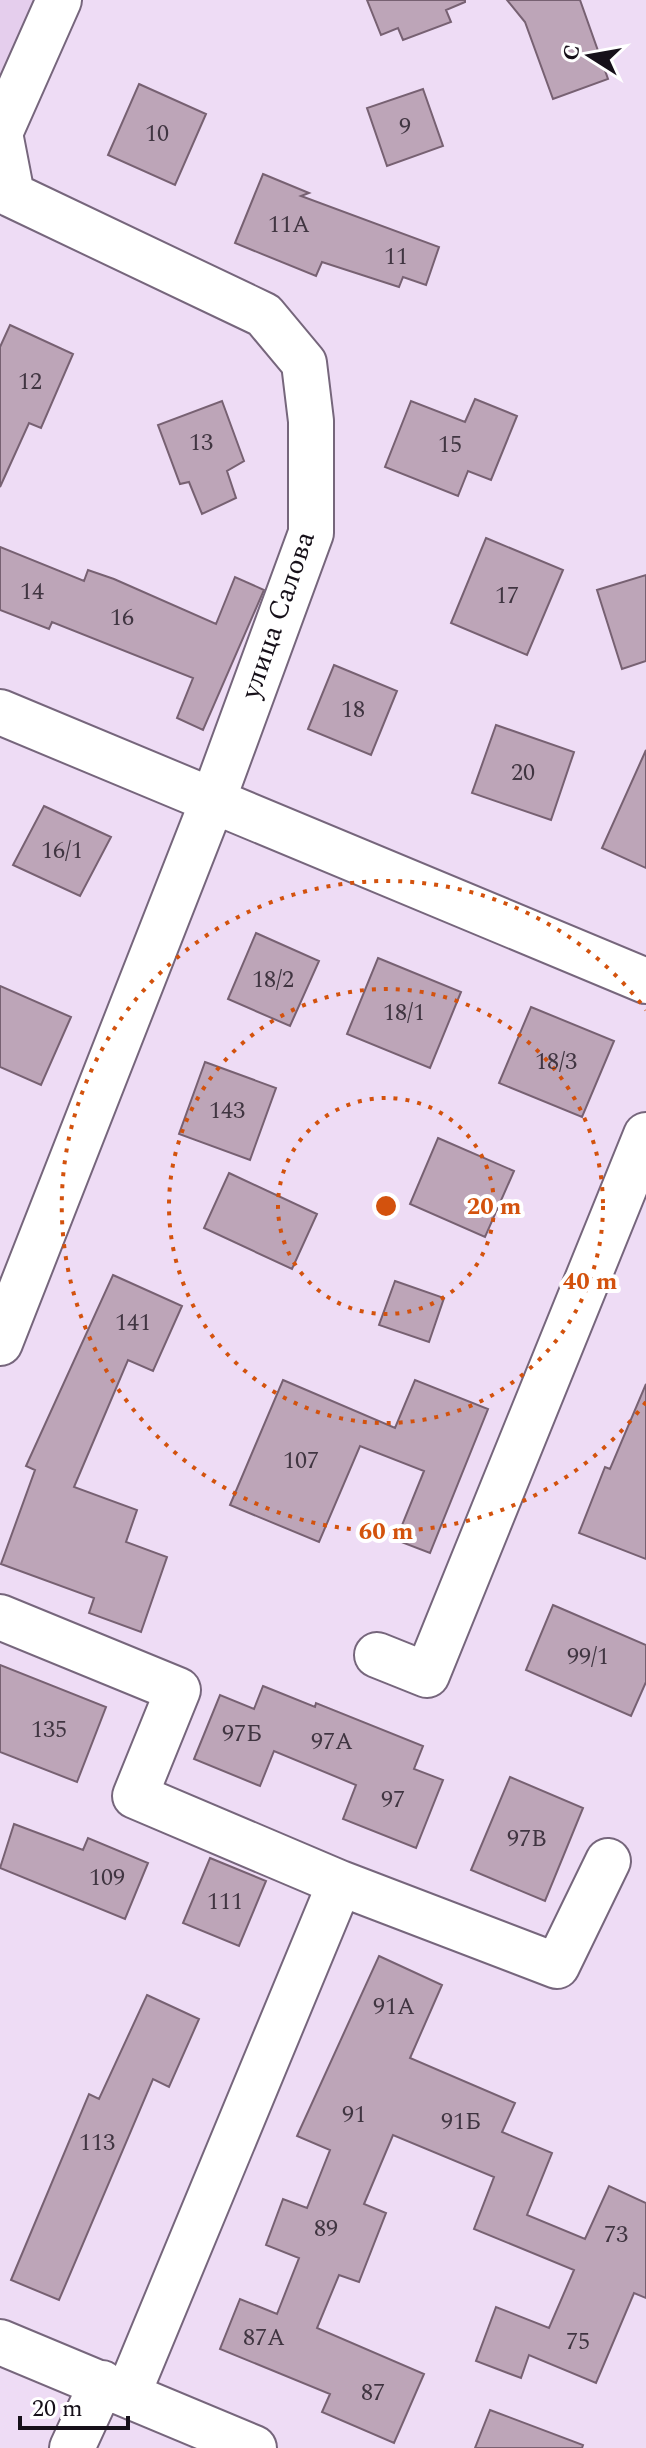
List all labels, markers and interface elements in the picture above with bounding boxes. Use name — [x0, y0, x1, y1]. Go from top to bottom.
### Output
north arrow — [550, 16, 630, 96]
text: С — [554, 42, 590, 63]
house number: 9 — [399, 109, 411, 145]
house number: 10 — [145, 116, 169, 152]
house number: 11А — [268, 207, 310, 243]
house number: 11 — [384, 239, 408, 275]
house number: 12 — [18, 364, 42, 400]
house number: 13 — [189, 425, 213, 461]
house number: 15 — [438, 427, 462, 463]
street label: улица Салова — [229, 525, 327, 706]
house number: 14 — [20, 574, 44, 610]
house number: 17 — [495, 578, 519, 614]
house number: 16 — [110, 600, 134, 636]
house number: 18 — [341, 692, 365, 728]
house number: 20 — [511, 755, 535, 791]
house number: 16/1 — [41, 833, 83, 869]
house number: 18/2 — [252, 962, 294, 998]
house number: 18/1 — [383, 995, 425, 1031]
house number: 18/3 — [535, 1044, 577, 1080]
house number: 143 — [209, 1093, 245, 1129]
text: 20 m — [467, 1189, 522, 1225]
centre of rings — [372, 1192, 400, 1220]
text: 40 m — [563, 1264, 618, 1300]
house number: 141 — [115, 1305, 151, 1341]
house number: 107 — [283, 1443, 319, 1479]
text: 60 m — [359, 1514, 414, 1550]
house number: 99/1 — [567, 1639, 609, 1675]
house number: 135 — [31, 1712, 67, 1748]
house number: 97Б — [222, 1716, 262, 1752]
house number: 97А — [311, 1724, 353, 1760]
house number: 97 — [381, 1782, 405, 1818]
house number: 97В — [507, 1821, 547, 1857]
house number: 109 — [89, 1860, 125, 1896]
house number: 111 — [207, 1884, 243, 1920]
house number: 91А — [373, 1989, 415, 2025]
house number: 91 — [342, 2097, 366, 2133]
house number: 91Б — [441, 2104, 481, 2140]
house number: 113 — [79, 2125, 115, 2161]
house number: 89 — [314, 2211, 338, 2247]
house number: 73 — [604, 2217, 628, 2253]
house number: 87А — [243, 2320, 285, 2356]
house number: 75 — [566, 2324, 590, 2360]
house number: 87 — [361, 2375, 385, 2411]
scale bar — [20, 2380, 128, 2430]
text: 20 m — [32, 2391, 83, 2427]

